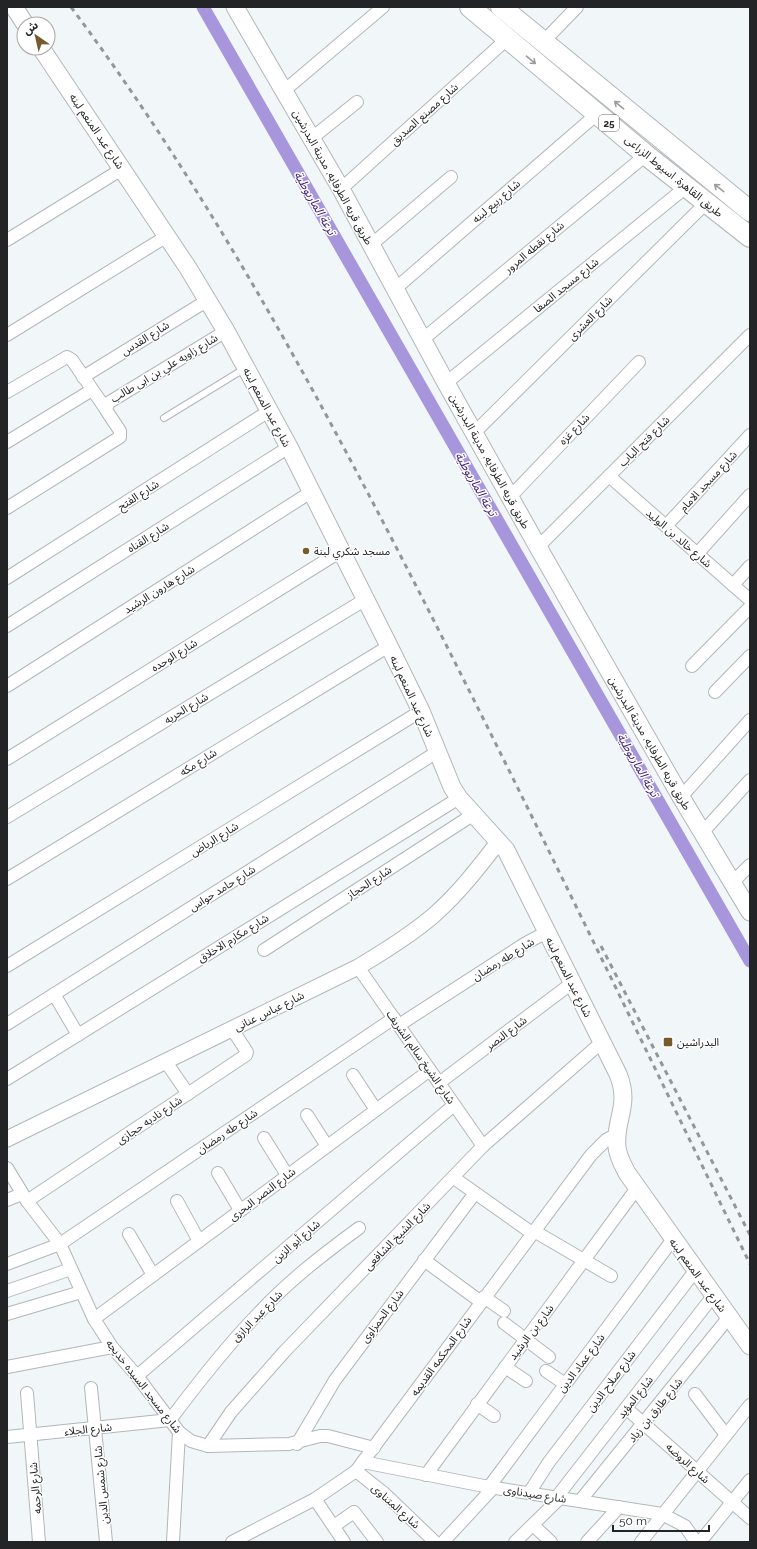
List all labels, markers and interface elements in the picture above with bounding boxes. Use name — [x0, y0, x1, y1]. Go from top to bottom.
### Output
north arrow — [16, 16, 56, 56]
text: ش — [21, 19, 41, 38]
one-way arrow — [526, 55, 537, 64]
street label: شارع مصنع الصديق — [388, 80, 462, 149]
street label: شارع عبد المنعم لبنه — [65, 91, 127, 173]
one-way arrow — [613, 101, 624, 109]
street label: طريق قريه الطرفايه, مدينة البدرشين — [290, 107, 375, 247]
road number: 25 — [599, 115, 619, 131]
street label: طريق القاهرة, اسيوط الزراعى — [622, 133, 725, 220]
water label: ترعة الماريوطية — [291, 169, 340, 239]
street label: شارع ربيع لبنه — [470, 177, 524, 227]
one-way arrow — [714, 183, 725, 192]
street label: شارع نقطه المرور — [501, 218, 568, 277]
street label: شارع مسجد الصفا — [531, 255, 602, 316]
street label: شارع العشرى — [565, 293, 616, 344]
street label: شارع القدس — [119, 318, 173, 359]
street label: شارع زاويه علي بن ابى طالب — [108, 331, 222, 408]
street label: شارع عبد المنعم لبنه — [238, 365, 293, 451]
street label: طريق قريه الطرفايه, مدينة البدرشين — [447, 391, 532, 531]
street label: شارع غزه — [556, 411, 593, 448]
street label: شارع فتح الباب — [616, 413, 673, 470]
street label: شارع مسجد الامام — [677, 448, 741, 515]
water label: ترعة الماريوطية — [452, 450, 501, 520]
street label: شارع الفتح — [115, 477, 162, 514]
street label: شارع خالد بن الوليد — [643, 506, 714, 571]
street label: شارع القناه — [125, 519, 172, 556]
place label: مسجد شكري لبنة — [314, 545, 390, 561]
marker: مسجد شكري لبنة — [301, 546, 311, 556]
street label: شارع هارون الرشيد — [121, 562, 198, 617]
street label: شارع الوحده — [149, 636, 200, 675]
street label: شارع عبد المنعم لبنه — [385, 653, 436, 740]
street label: طريق قريه الطرفايه, مدينة البدرشين — [606, 674, 693, 813]
street label: شارع الحريه — [162, 690, 212, 728]
water label: ترعة الماريوطية — [614, 731, 663, 801]
street label: شارع مكه — [177, 746, 220, 780]
street label: شارع الرياض — [188, 819, 242, 860]
street label: شارع حامد حواس — [187, 863, 259, 915]
street label: شارع الحجاز — [344, 863, 395, 903]
street label: شارع مكارم الاخلاق — [195, 911, 272, 966]
street label: شارع طه رمضان — [470, 935, 537, 984]
street label: شارع عبد المنعم لبنه — [541, 935, 595, 1021]
street label: شارع عباس عنانى — [232, 989, 307, 1035]
street label: شارع الشيخ سالم الشريف — [382, 1008, 458, 1108]
street label: شارع النصر — [482, 1013, 530, 1055]
marker: البدراشين — [662, 1036, 674, 1048]
place label: البدراشين — [677, 1036, 719, 1049]
street label: شارع ناديه حجازى — [114, 1094, 185, 1148]
street label: شارع طه رمضان — [194, 1106, 261, 1157]
street label: شارع النصر البحرى — [226, 1165, 299, 1224]
street label: شارع الشيخ الشافعى — [361, 1199, 434, 1274]
street label: شارع أبو الزين — [270, 1217, 324, 1266]
street label: شارع عبد المنعم لبنه — [665, 1236, 729, 1316]
street label: شارع الحمزاوى — [358, 1287, 408, 1346]
street label: شارع عبد الرازق — [230, 1288, 286, 1346]
street label: شارع بن الرشيد — [506, 1302, 558, 1363]
street label: شارع المحكمه القديمه — [408, 1314, 476, 1399]
street label: شارع عماد الدين — [555, 1331, 609, 1396]
street label: شارع مسجد السيده خديجه — [102, 1337, 184, 1437]
street label: شارع صلاح الدين — [584, 1348, 640, 1415]
street label: شارع المؤيد — [615, 1373, 657, 1422]
street label: شارع طارق بن زياد — [625, 1375, 686, 1446]
street label: شارع الجلاء — [64, 1420, 113, 1439]
street label: شارع الروضه — [662, 1440, 712, 1487]
street label: شارع شمس الدين — [92, 1445, 112, 1525]
street label: شارع الرحمه — [27, 1461, 45, 1514]
street label: شارع المتناوى — [368, 1481, 423, 1532]
street label: شارع صيدناوى — [502, 1483, 568, 1507]
scale bar — [613, 1507, 709, 1533]
text: 50 m — [619, 1514, 647, 1528]

